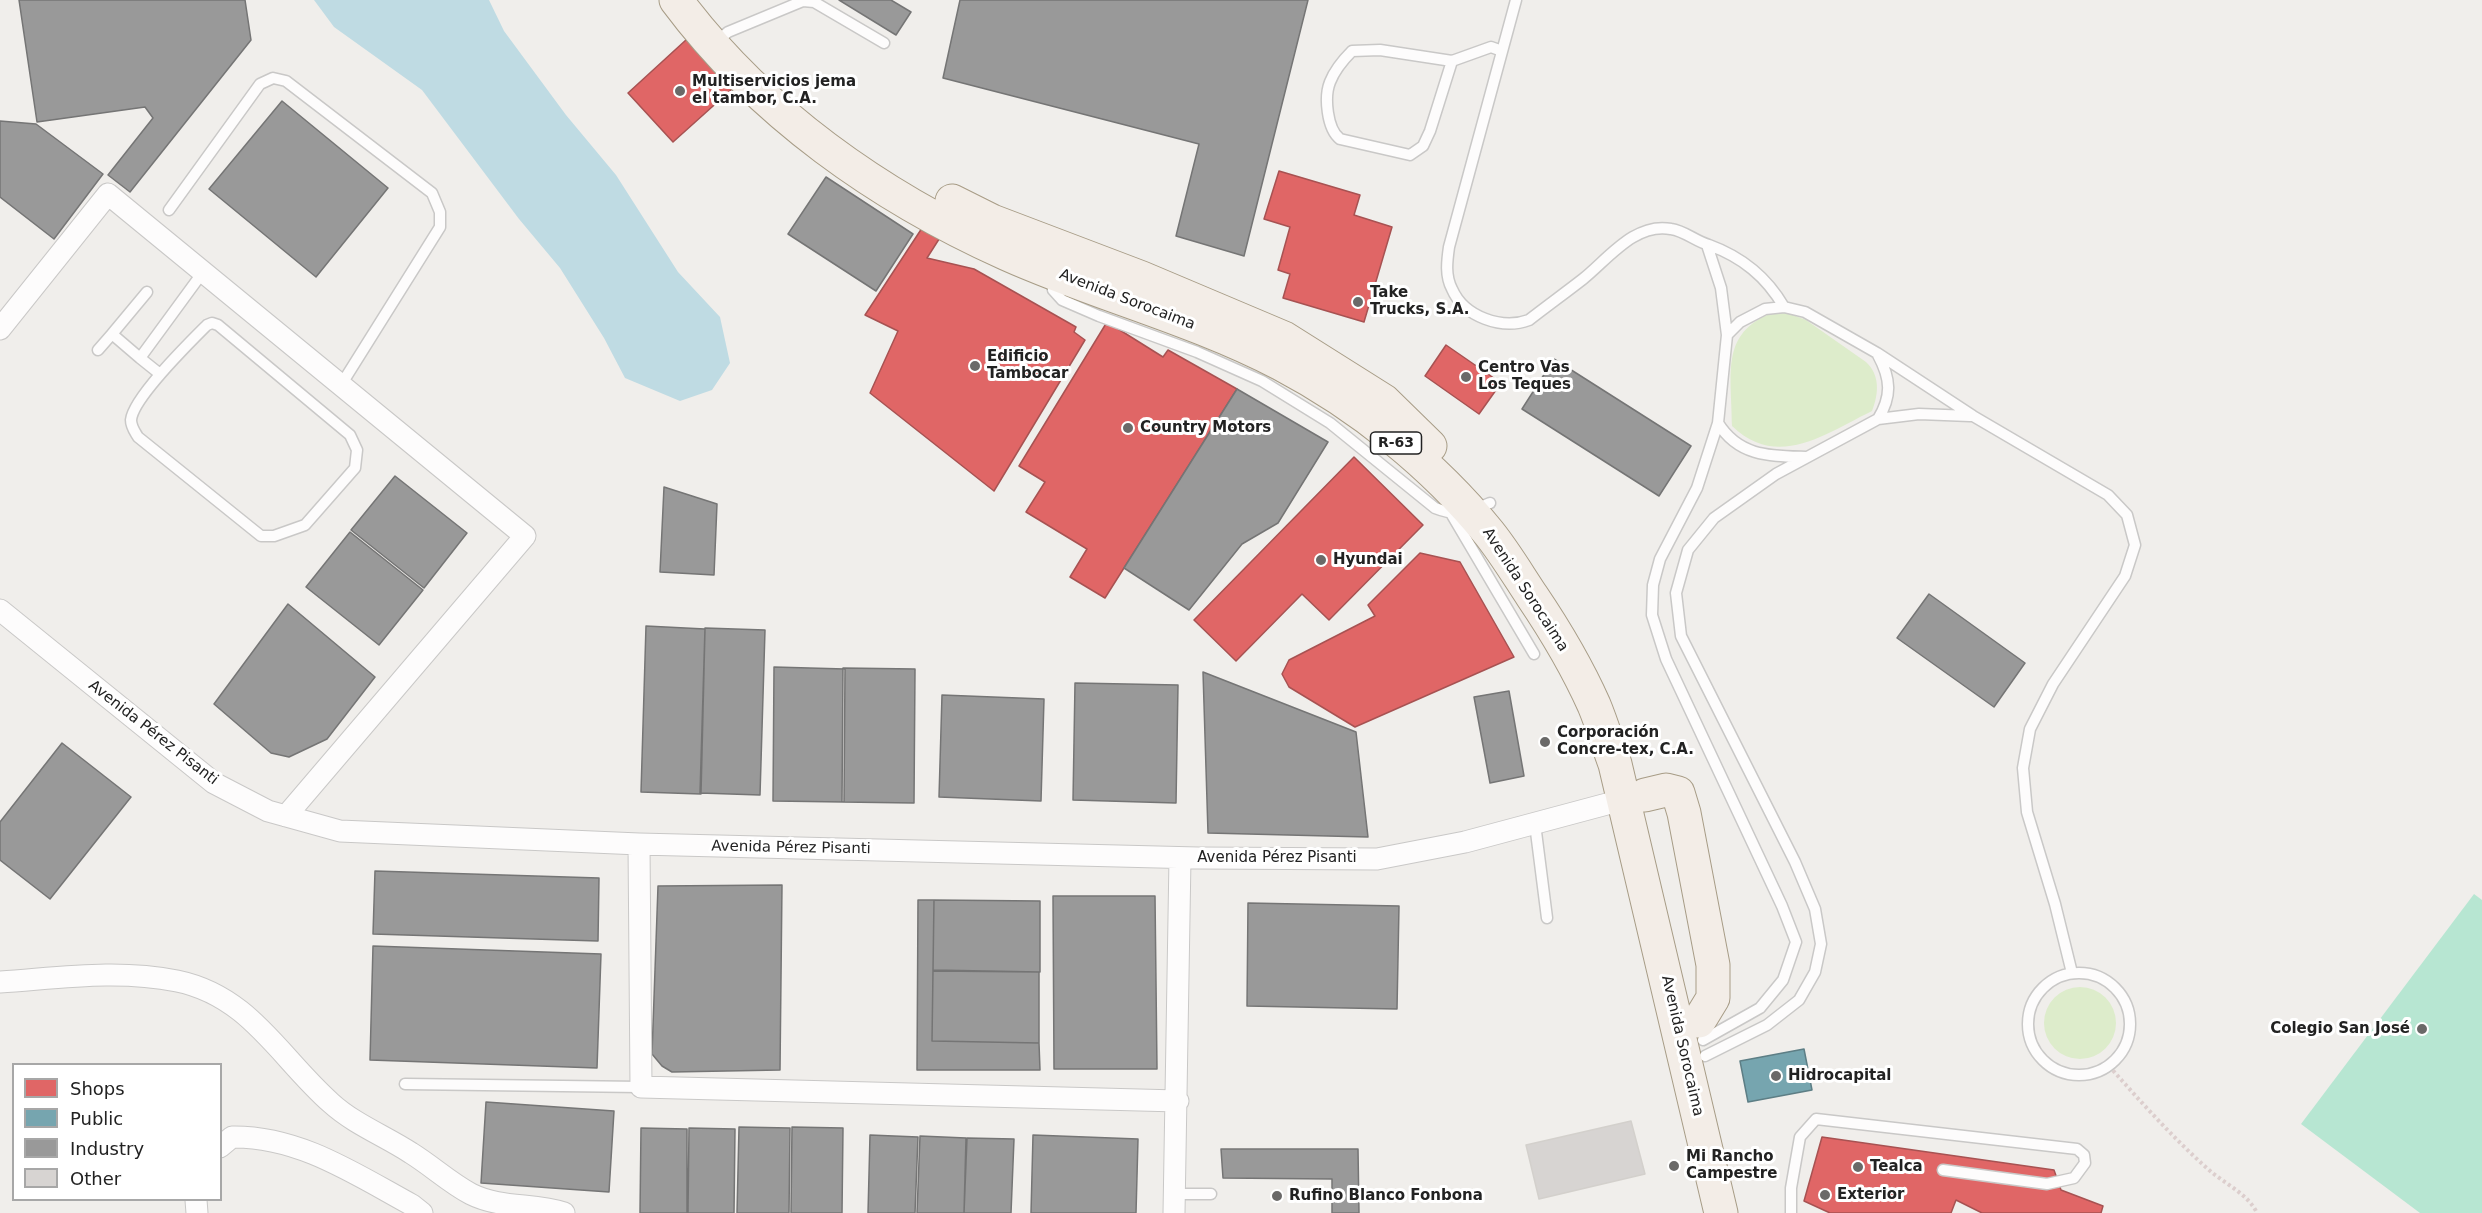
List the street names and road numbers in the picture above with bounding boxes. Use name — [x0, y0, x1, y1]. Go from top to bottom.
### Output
street label: Avenida Sorocaima — [1057, 266, 1197, 334]
road number: R-63 — [1370, 432, 1422, 454]
street label: Avenida Sorocaima — [1478, 525, 1572, 655]
street label: Avenida Pérez Pisanti — [85, 677, 221, 789]
street label: Avenida Pérez Pisanti — [711, 838, 871, 858]
street label: Avenida Pérez Pisanti — [1197, 849, 1357, 867]
street label: Avenida Sorocaima — [1657, 974, 1707, 1118]

